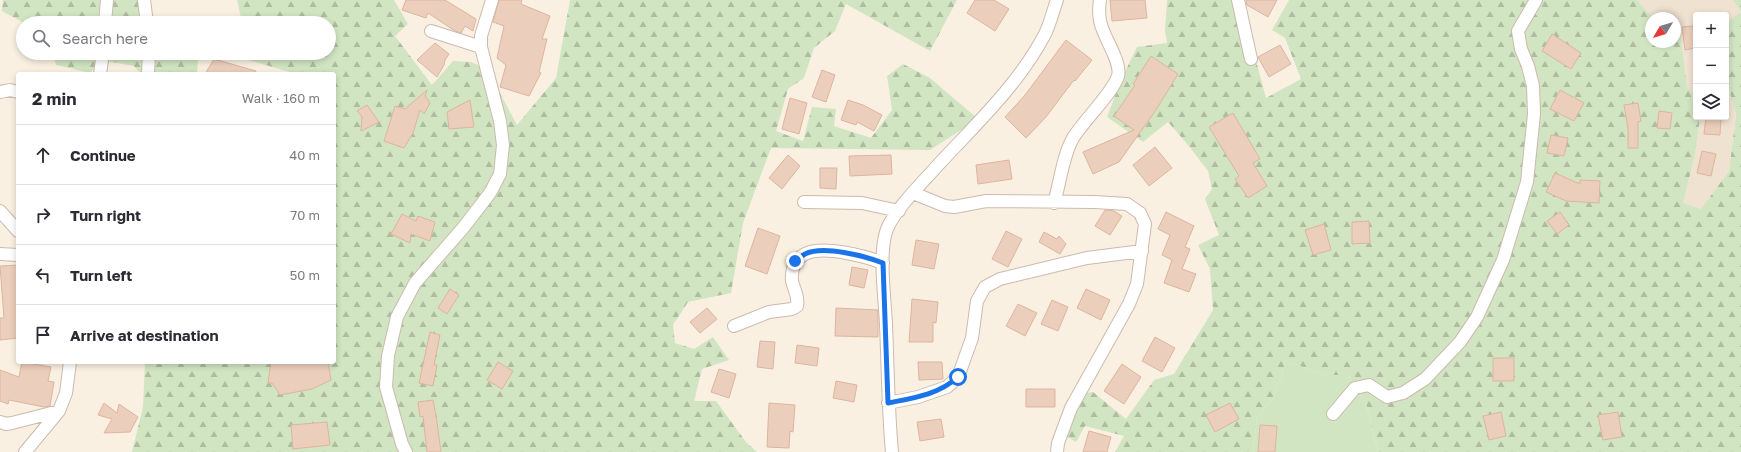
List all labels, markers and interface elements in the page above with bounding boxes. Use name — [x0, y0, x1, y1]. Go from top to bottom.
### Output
north arrow — [1645, 12, 1681, 48]
map controls — [1693, 12, 1729, 120]
button: + — [1693, 12, 1729, 48]
search box — [16, 16, 336, 60]
icon: search — [30, 27, 52, 49]
text: Search here — [62, 29, 148, 47]
button: − — [1693, 48, 1729, 84]
button: layers — [1693, 84, 1729, 120]
text: 2 min — [32, 88, 76, 109]
text: Walk · 160 m — [242, 90, 320, 106]
icon: ahead — [32, 144, 54, 166]
text: Continue — [70, 146, 136, 164]
text: 40 m — [289, 147, 320, 163]
icon: right — [32, 204, 54, 226]
text: Turn right — [70, 206, 141, 224]
text: 70 m — [290, 207, 320, 223]
route end — [786, 252, 804, 270]
icon: left — [32, 264, 54, 286]
text: Turn left — [70, 266, 132, 284]
text: 50 m — [290, 267, 320, 283]
icon: arrive — [32, 324, 54, 346]
text: Arrive at destination — [70, 326, 219, 344]
route start — [949, 368, 967, 386]

